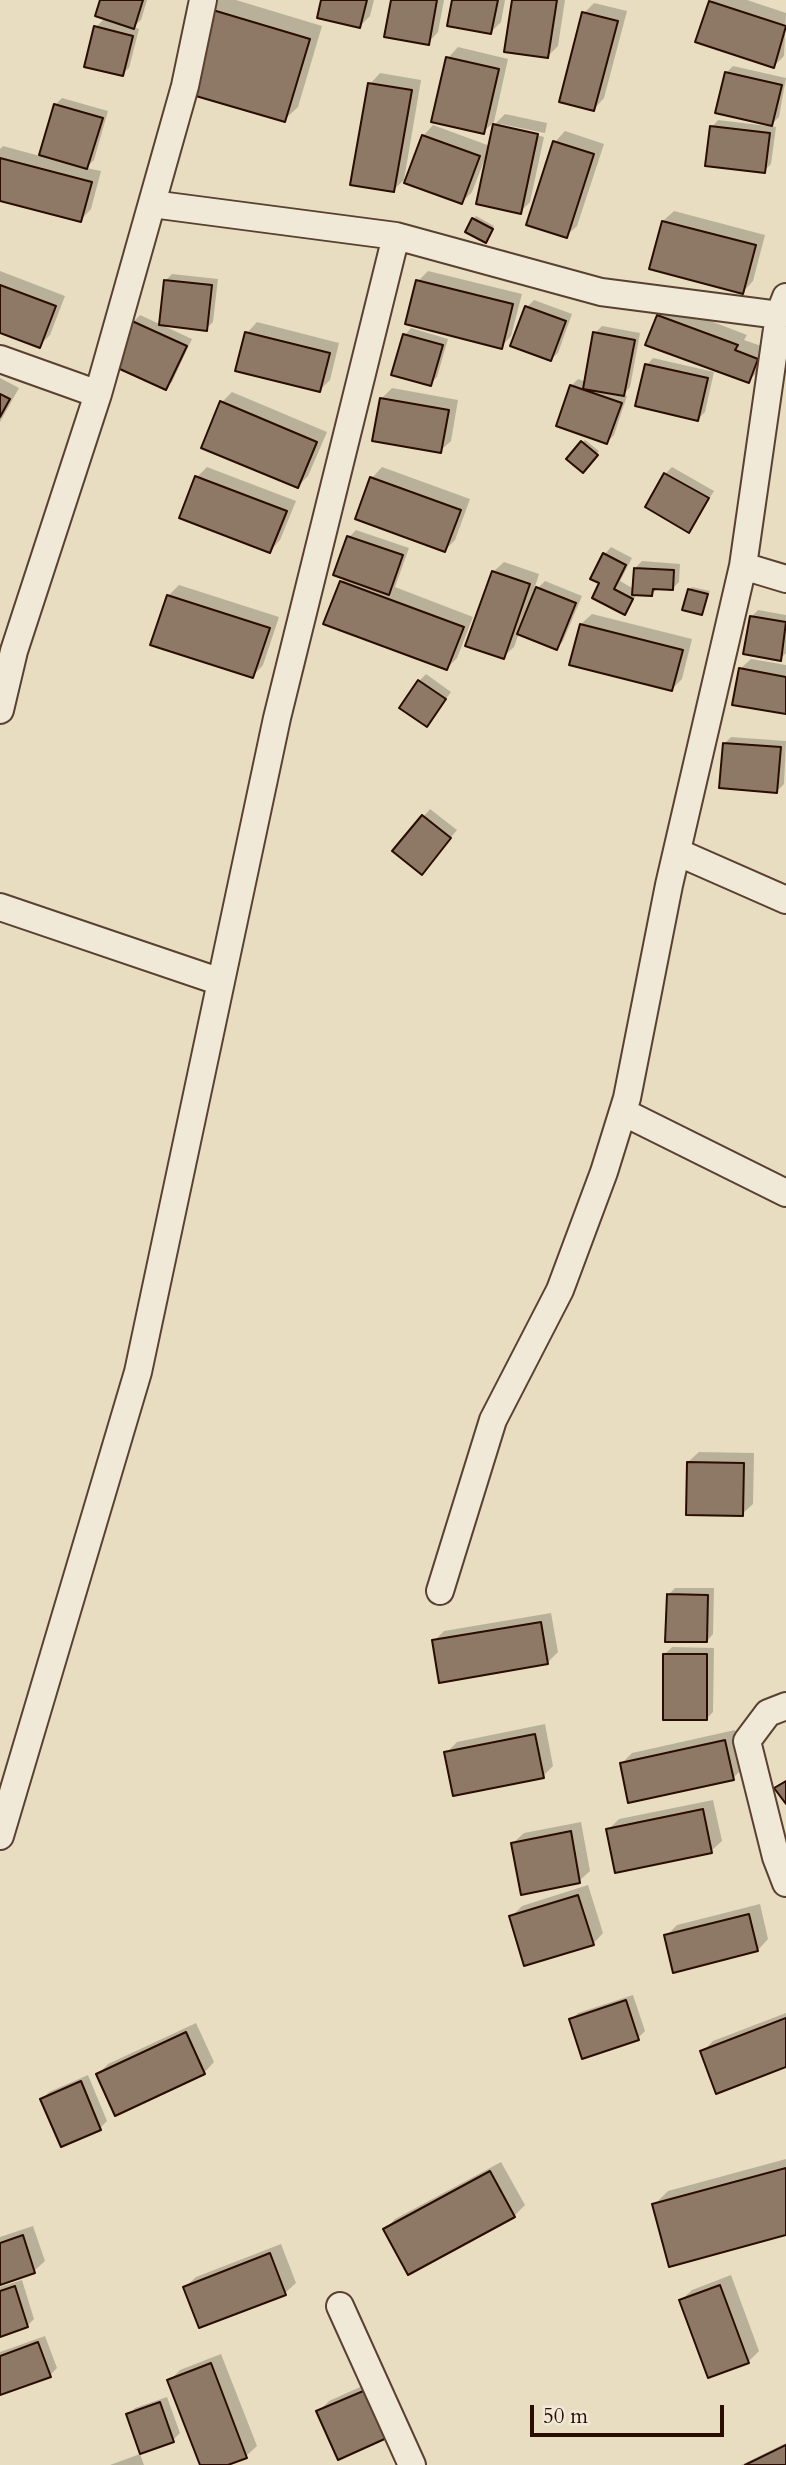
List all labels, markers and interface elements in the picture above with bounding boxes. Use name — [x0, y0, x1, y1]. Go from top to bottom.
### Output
scale bar — [534, 2392, 728, 2436]
text: 50 m — [543, 2402, 588, 2431]

